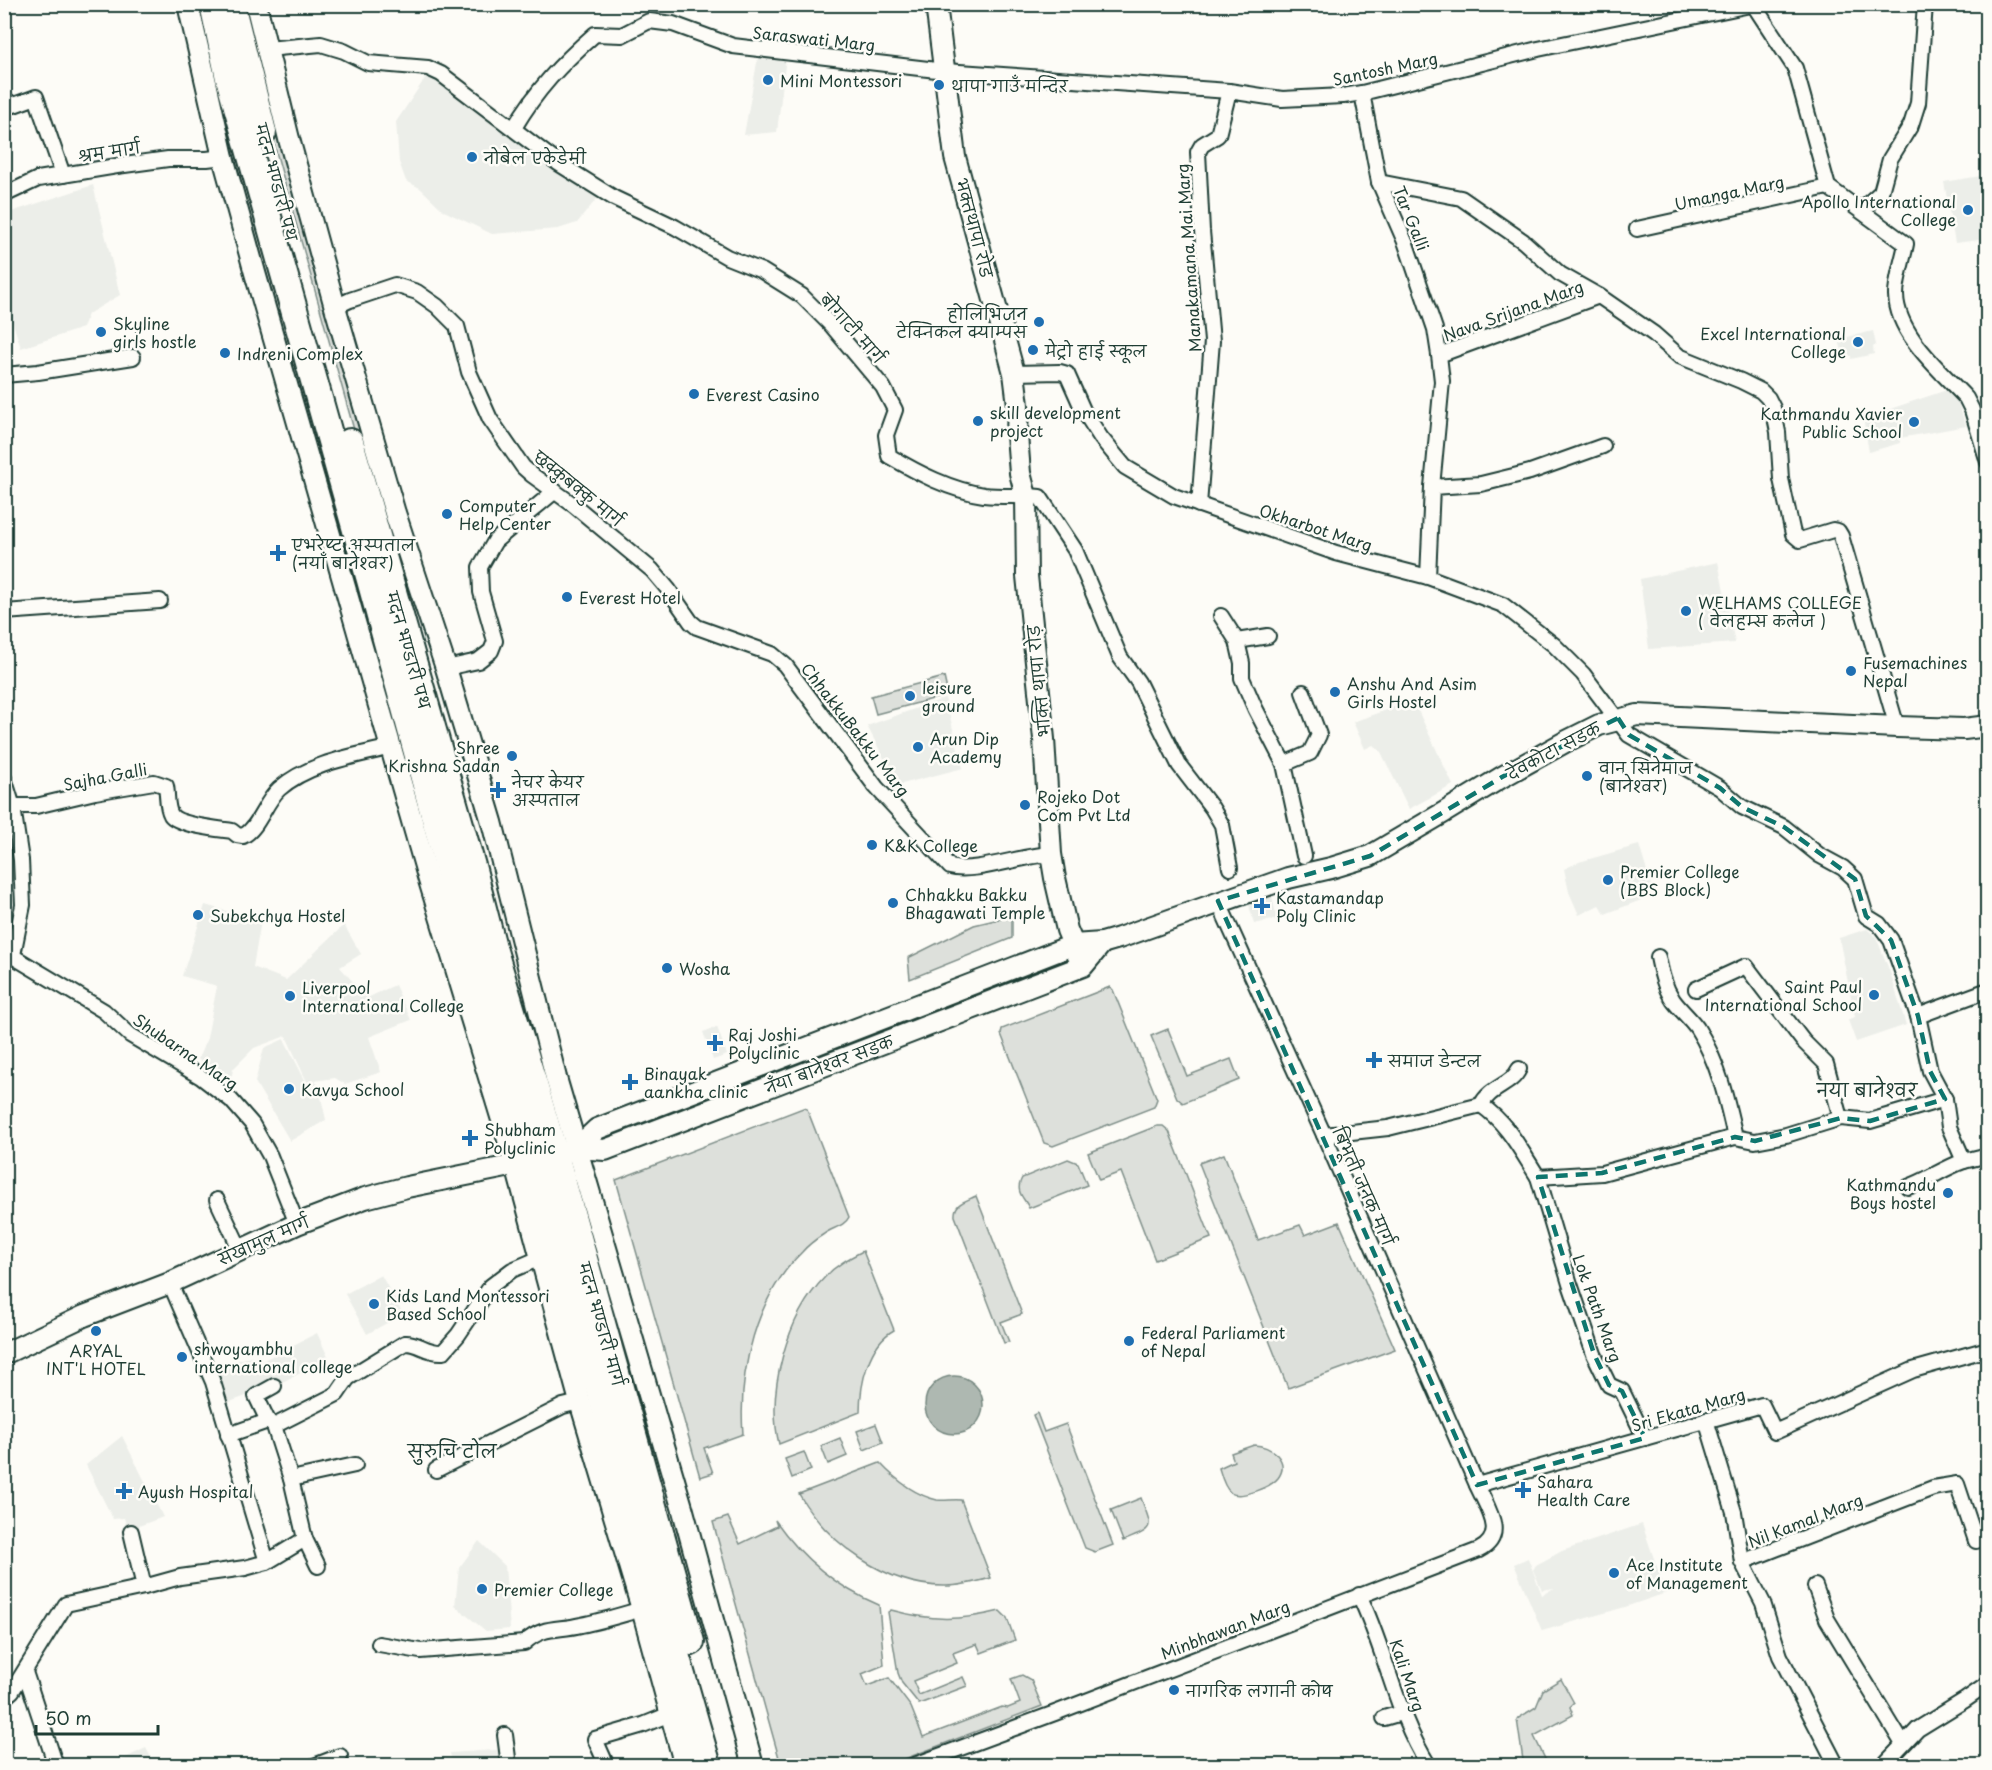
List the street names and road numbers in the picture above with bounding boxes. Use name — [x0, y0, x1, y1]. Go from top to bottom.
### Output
street label: Saraswati Marg — [752, 20, 876, 56]
street label: Santosh Marg — [1330, 45, 1440, 91]
street label: मदन भण्डारी पथ — [249, 120, 305, 245]
street label: श्रम मार्ग — [76, 134, 143, 168]
street label: Manakamana Mai Marg — [1169, 163, 1207, 353]
street label: Umanga Marg — [1672, 169, 1786, 215]
street label: भक्तथापा रोड — [950, 175, 1000, 281]
street label: Tar Galli — [1388, 182, 1436, 254]
street label: Nava Srijana Marg — [1440, 273, 1586, 347]
street label: बोगाटी मार्ग — [814, 287, 892, 369]
street label: छक्कुबक्कु मार्ग — [527, 444, 630, 533]
street label: Okharbot Marg — [1256, 497, 1376, 557]
street label: मदन भण्डारी पथ — [381, 588, 438, 713]
street label: भक्ति थापा रोड़ — [1020, 623, 1056, 738]
street label: ChhakkuBakku Marg — [796, 657, 916, 801]
street label: देवकोटा सडक — [1501, 714, 1606, 785]
street label: Sajha Galli — [61, 756, 149, 796]
street label: Shubarna Marg — [129, 1007, 243, 1095]
street label: नँया बानेश्वर सडक — [761, 1028, 898, 1100]
street label: बिभूती जनक मार्ग — [1325, 1122, 1401, 1251]
street label: संखामुल मार्ग — [213, 1209, 315, 1273]
street label: Lok Path Marg — [1567, 1251, 1629, 1365]
street label: मदन भण्डारी मार्ग — [573, 1258, 631, 1390]
street label: Sri Ekata Marg — [1628, 1381, 1748, 1437]
street label: Nil Kamal Marg — [1744, 1487, 1866, 1553]
street label: Minbhawan Marg — [1157, 1593, 1293, 1665]
street label: Kali Marg — [1384, 1635, 1432, 1715]

